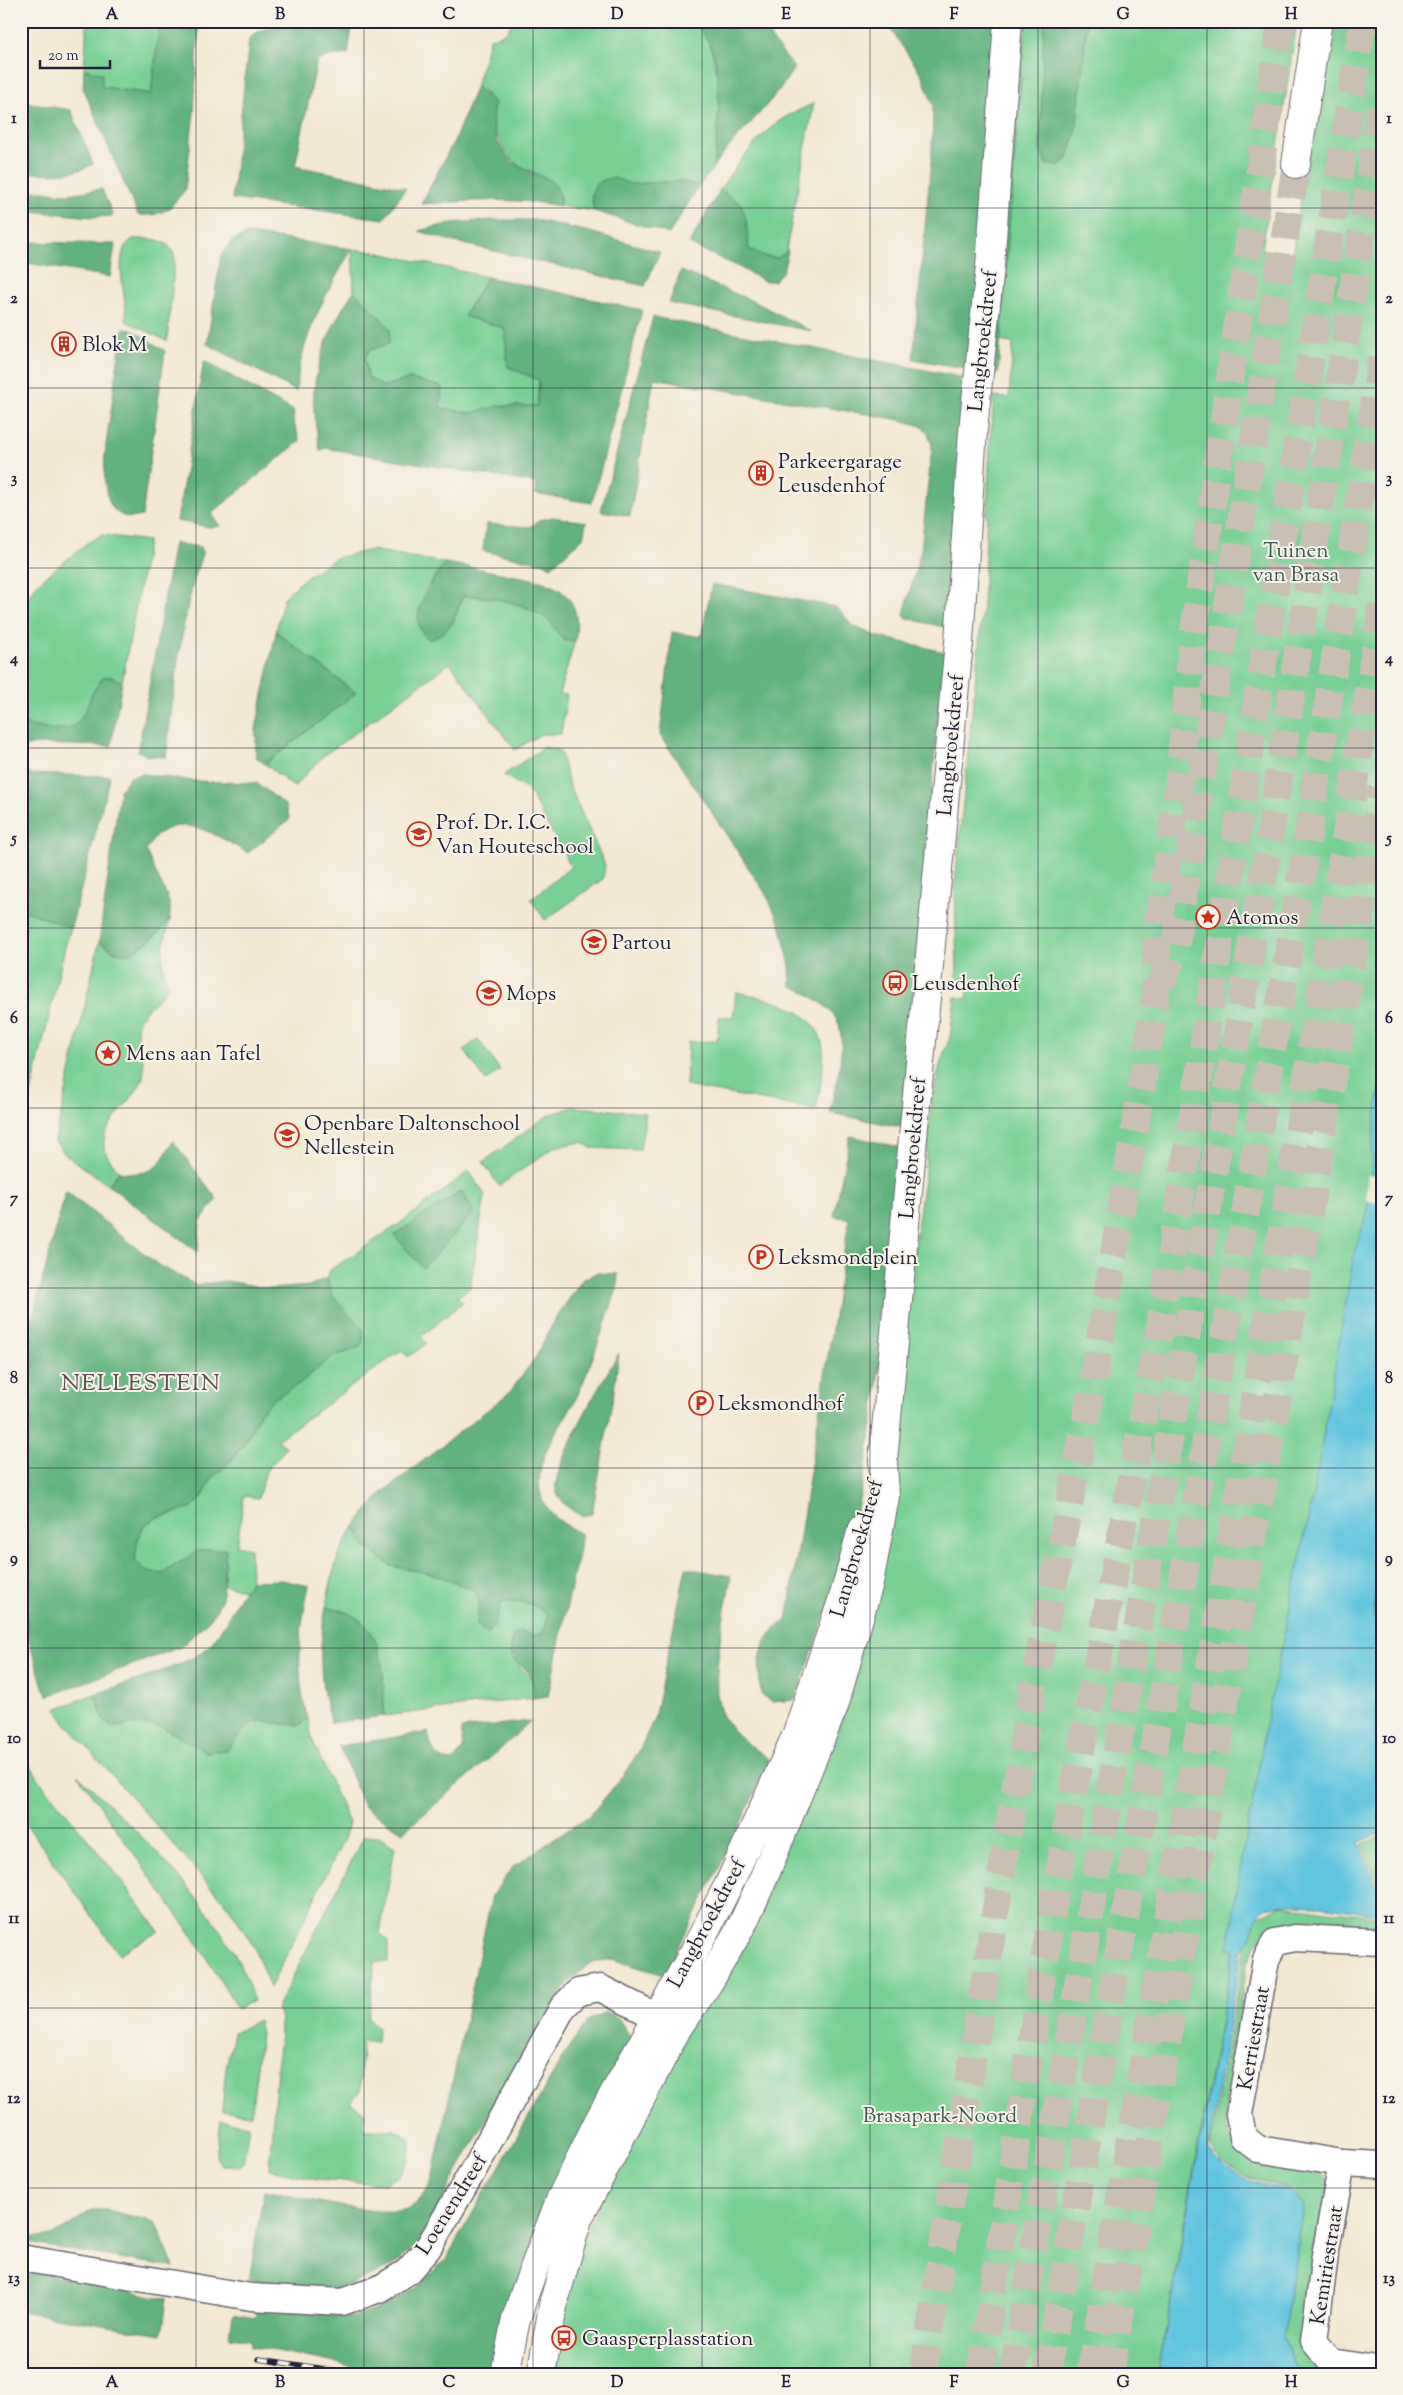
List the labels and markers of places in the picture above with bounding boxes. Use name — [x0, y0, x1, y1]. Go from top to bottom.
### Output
building icon: Blok M — [51, 331, 77, 357]
place label: Blok M — [82, 331, 147, 361]
place label: Parkeergarage Leusdenhof — [778, 448, 902, 502]
building icon: Parkeergarage Leusdenhof — [748, 460, 774, 486]
place label: Prof. Dr. I.C. Van Houteschool — [436, 809, 594, 863]
school or university icon: Prof. Dr. I.C. Van Houteschool — [406, 821, 432, 847]
place icon: Atomos — [1195, 904, 1221, 930]
place label: Atomos — [1226, 904, 1298, 934]
school or university icon: Partou — [581, 929, 607, 955]
place label: Partou — [612, 929, 672, 959]
bus stop icon: Leusdenhof — [882, 970, 908, 996]
place label: Leusdenhof — [912, 970, 1021, 1000]
school or university icon: Mops — [476, 980, 502, 1006]
place label: Mops — [506, 980, 556, 1010]
place icon: Mens aan Tafel — [95, 1040, 121, 1066]
place label: Mens aan Tafel — [126, 1040, 261, 1070]
place label: Openbare Daltonschool Nellestein — [304, 1110, 520, 1164]
school or university icon: Openbare Daltonschool Nellestein — [274, 1122, 300, 1148]
parking icon: Leksmondplein — [748, 1244, 774, 1270]
place label: Leksmondplein — [778, 1244, 918, 1274]
parking icon: Leksmondhof — [688, 1390, 714, 1416]
place label: Leksmondhof — [718, 1390, 845, 1420]
bus stop icon: Gaasperplasstation — [551, 2325, 577, 2351]
place label: Gaasperplasstation — [582, 2325, 753, 2355]

